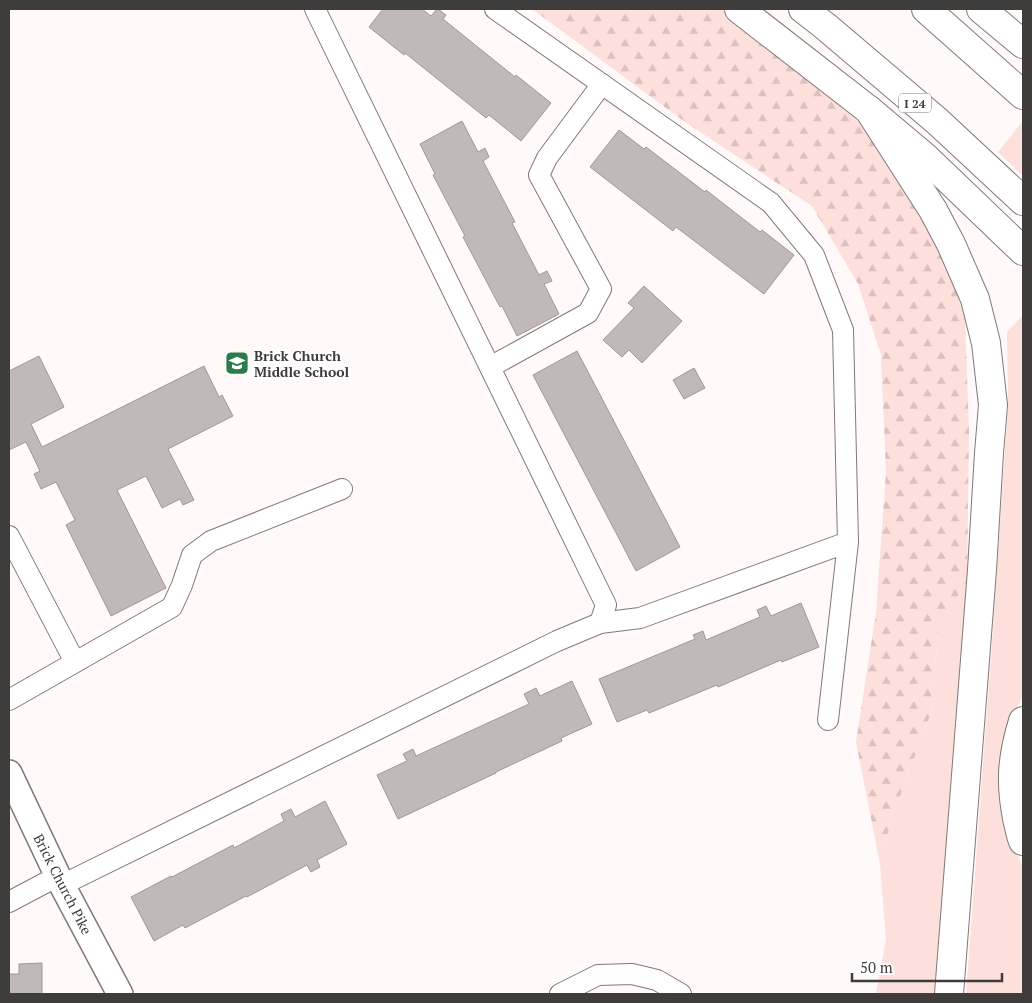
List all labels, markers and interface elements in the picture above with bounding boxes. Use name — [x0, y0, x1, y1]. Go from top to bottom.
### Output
road number: I 24 — [899, 94, 931, 112]
place label: Brick Church Middle School — [254, 346, 350, 381]
school or university icon: Brick Church Middle School — [224, 350, 250, 376]
street label: Brick Church Pike — [29, 830, 97, 938]
scale bar — [852, 950, 1002, 982]
text: 50 m — [860, 957, 893, 977]

